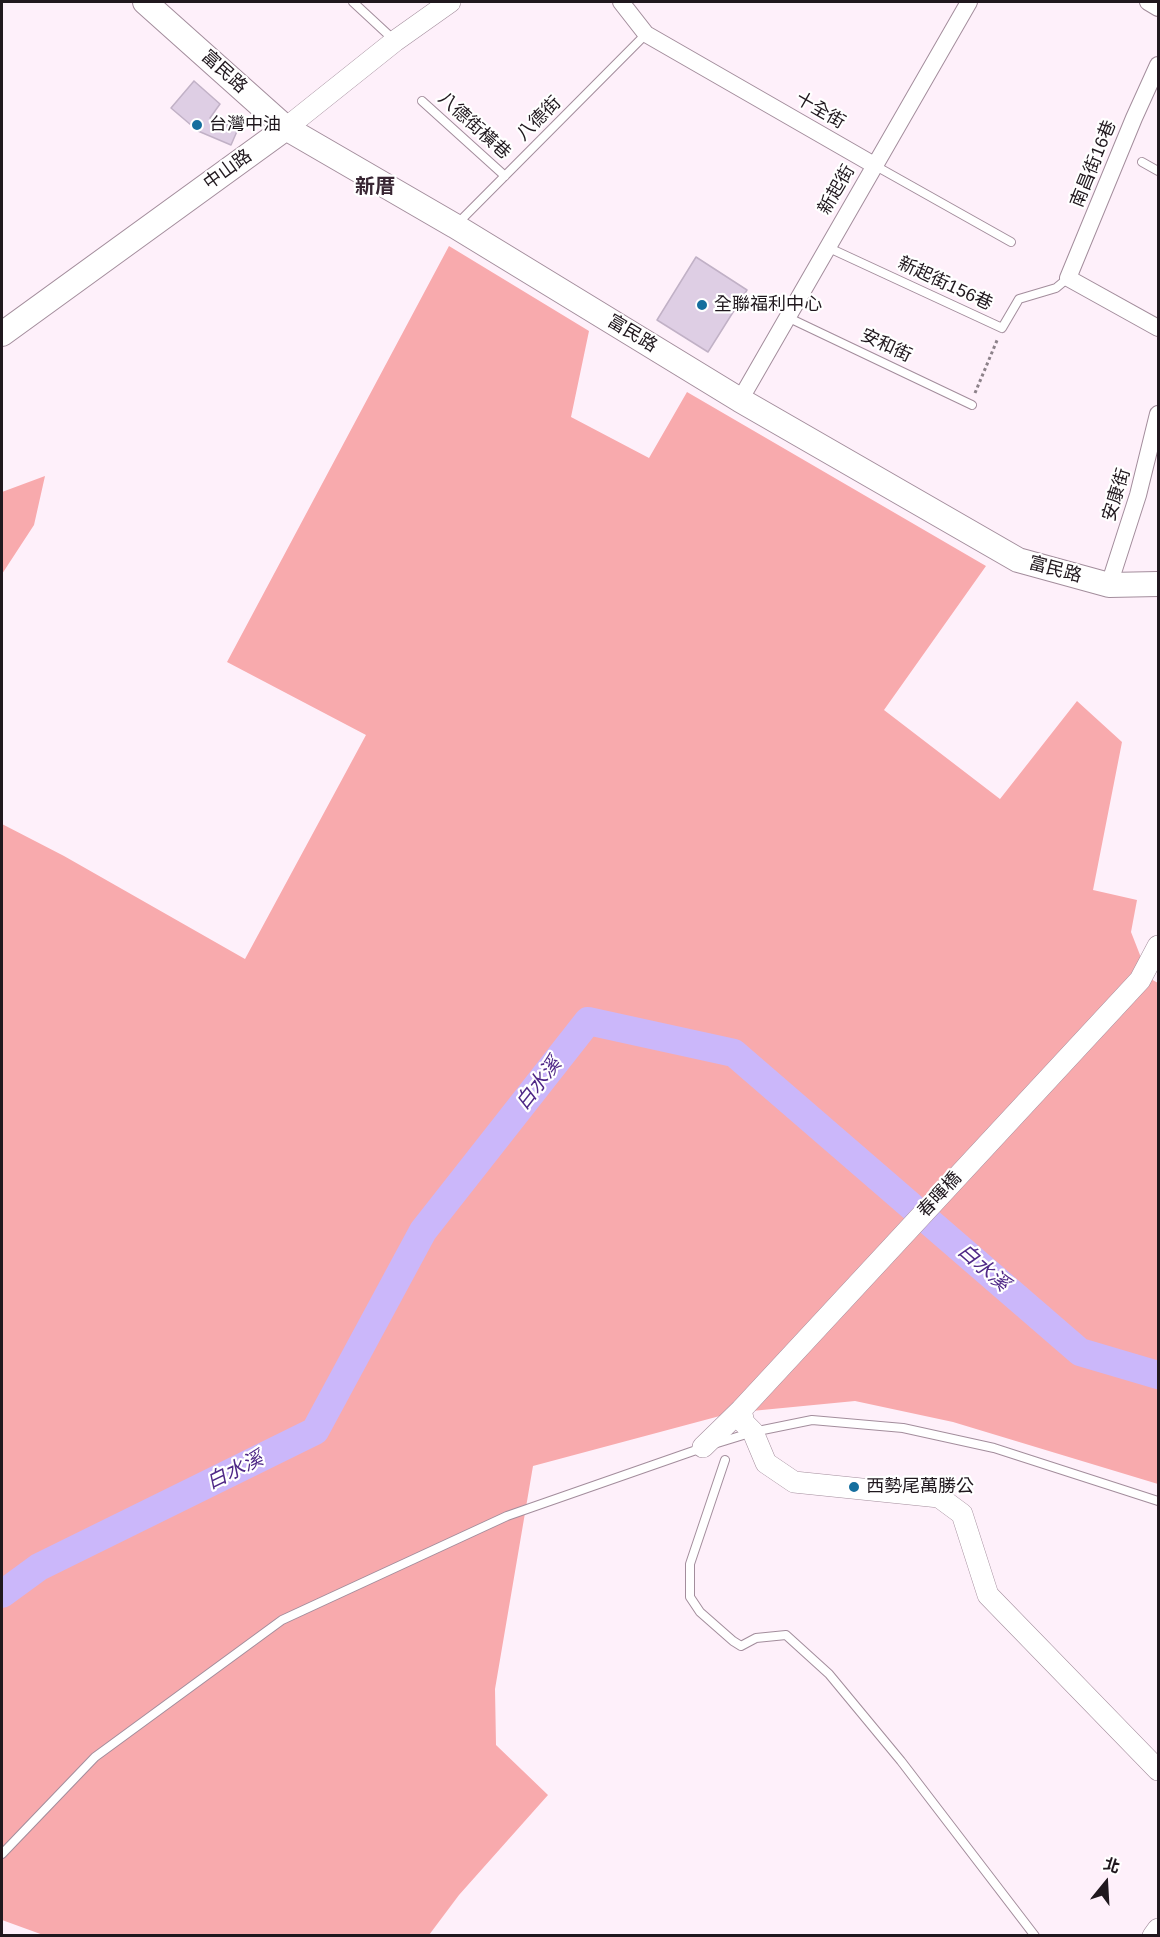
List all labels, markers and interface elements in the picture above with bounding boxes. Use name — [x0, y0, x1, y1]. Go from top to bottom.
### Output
street label: 富民路 — [197, 46, 251, 98]
street label: 八德街橫巷 — [433, 88, 515, 164]
street label: 十全街 — [791, 88, 849, 134]
street label: 八德街 — [512, 92, 566, 146]
place label: 台灣中油 — [209, 114, 281, 136]
street label: 南昌街16巷 — [1067, 117, 1121, 211]
marker: 台灣中油 — [190, 118, 204, 132]
street label: 中山路 — [200, 145, 256, 195]
street label: 新起街 — [814, 161, 860, 219]
district label: 新厝 — [355, 175, 395, 199]
street label: 新起街156巷 — [894, 253, 996, 315]
place label: 全聯福利中心 — [714, 294, 822, 316]
marker: 全聯福利中心 — [695, 298, 709, 312]
street label: 富民路 — [603, 311, 661, 357]
street label: 安和街 — [857, 325, 915, 367]
street label: 安康街 — [1099, 466, 1135, 524]
street label: 富民路 — [1026, 553, 1084, 587]
water label: 白水溪 — [511, 1053, 567, 1115]
street label: 春暉橋 — [914, 1168, 966, 1222]
water label: 白水溪 — [952, 1239, 1014, 1297]
water label: 白水溪 — [203, 1447, 267, 1495]
place label: 西勢尾萬勝公 — [866, 1476, 974, 1498]
marker: 西勢尾萬勝公 — [847, 1480, 861, 1494]
north arrow — [1076, 1853, 1136, 1913]
text: 北 — [1101, 1855, 1122, 1876]

